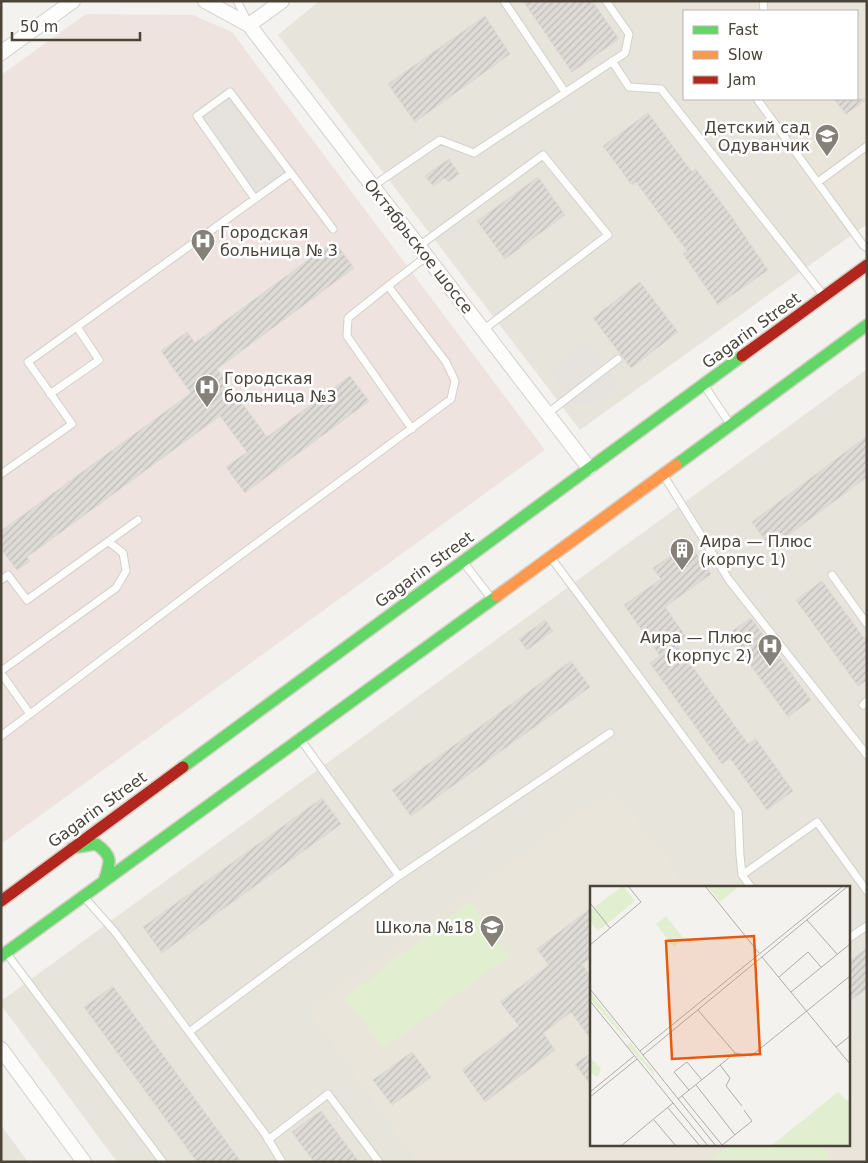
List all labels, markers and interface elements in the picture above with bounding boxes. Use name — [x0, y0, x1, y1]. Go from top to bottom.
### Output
scale bar — [12, 10, 140, 42]
legend — [683, 10, 858, 100]
text: 50 m — [20, 18, 58, 36]
text: Fast — [728, 21, 758, 39]
text: Slow — [728, 46, 763, 64]
text: Jam — [727, 71, 756, 89]
place label: Детский сад Одуванчик — [704, 118, 810, 155]
school or university icon: Детский сад Одуванчик — [814, 123, 840, 157]
street label: Октябрьское шоссе — [360, 175, 477, 317]
place label: Городская больница № 3 — [220, 223, 338, 260]
hospital icon: Городская больница № 3 — [190, 228, 216, 262]
street label: Gagarin Street — [698, 288, 804, 372]
place label: Городская больница №3 — [224, 369, 337, 406]
hospital icon: Городская больница №3 — [194, 374, 220, 408]
street label: Gagarin Street — [371, 527, 477, 611]
place label: Аира — Плюс (корпус 1) — [700, 532, 812, 569]
building icon: Аира — Плюс (корпус 1) — [669, 537, 695, 571]
place label: Аира — Плюс (корпус 2) — [640, 628, 752, 665]
hospital icon: Аира — Плюс (корпус 2) — [757, 633, 783, 667]
street label: Gagarin Street — [44, 767, 150, 851]
inset map — [590, 886, 850, 1146]
school or university icon: Школа №18 — [479, 914, 505, 948]
place label: Школа №18 — [375, 918, 474, 937]

